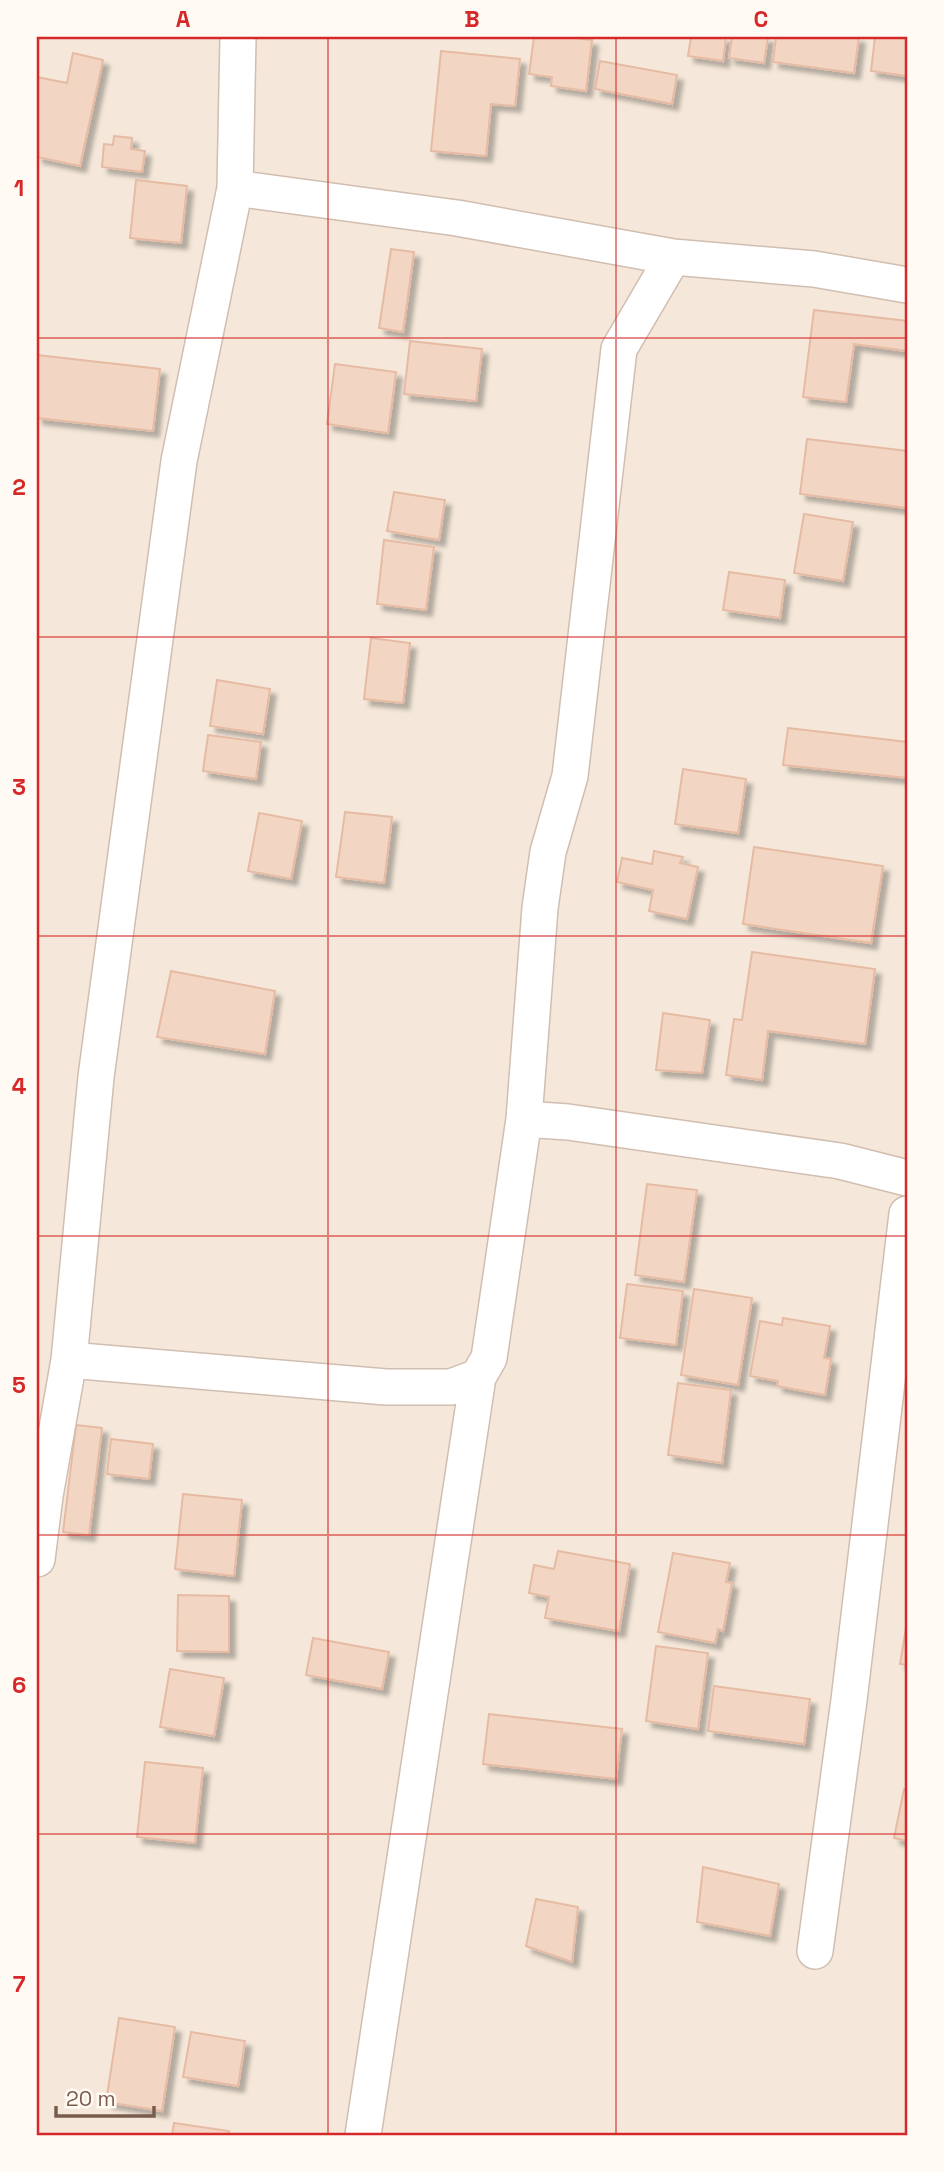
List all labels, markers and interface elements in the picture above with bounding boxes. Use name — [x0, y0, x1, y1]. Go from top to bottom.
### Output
text: A — [176, 4, 191, 34]
text: B — [464, 4, 480, 34]
text: C — [754, 4, 768, 34]
text: 1 — [14, 173, 24, 203]
text: 2 — [12, 472, 26, 502]
text: 3 — [12, 772, 26, 802]
text: 4 — [12, 1071, 27, 1101]
text: 5 — [12, 1370, 26, 1400]
text: 6 — [12, 1670, 26, 1700]
text: 7 — [13, 1969, 26, 1999]
scale bar — [56, 2074, 154, 2118]
text: 20 m — [66, 2085, 116, 2112]

